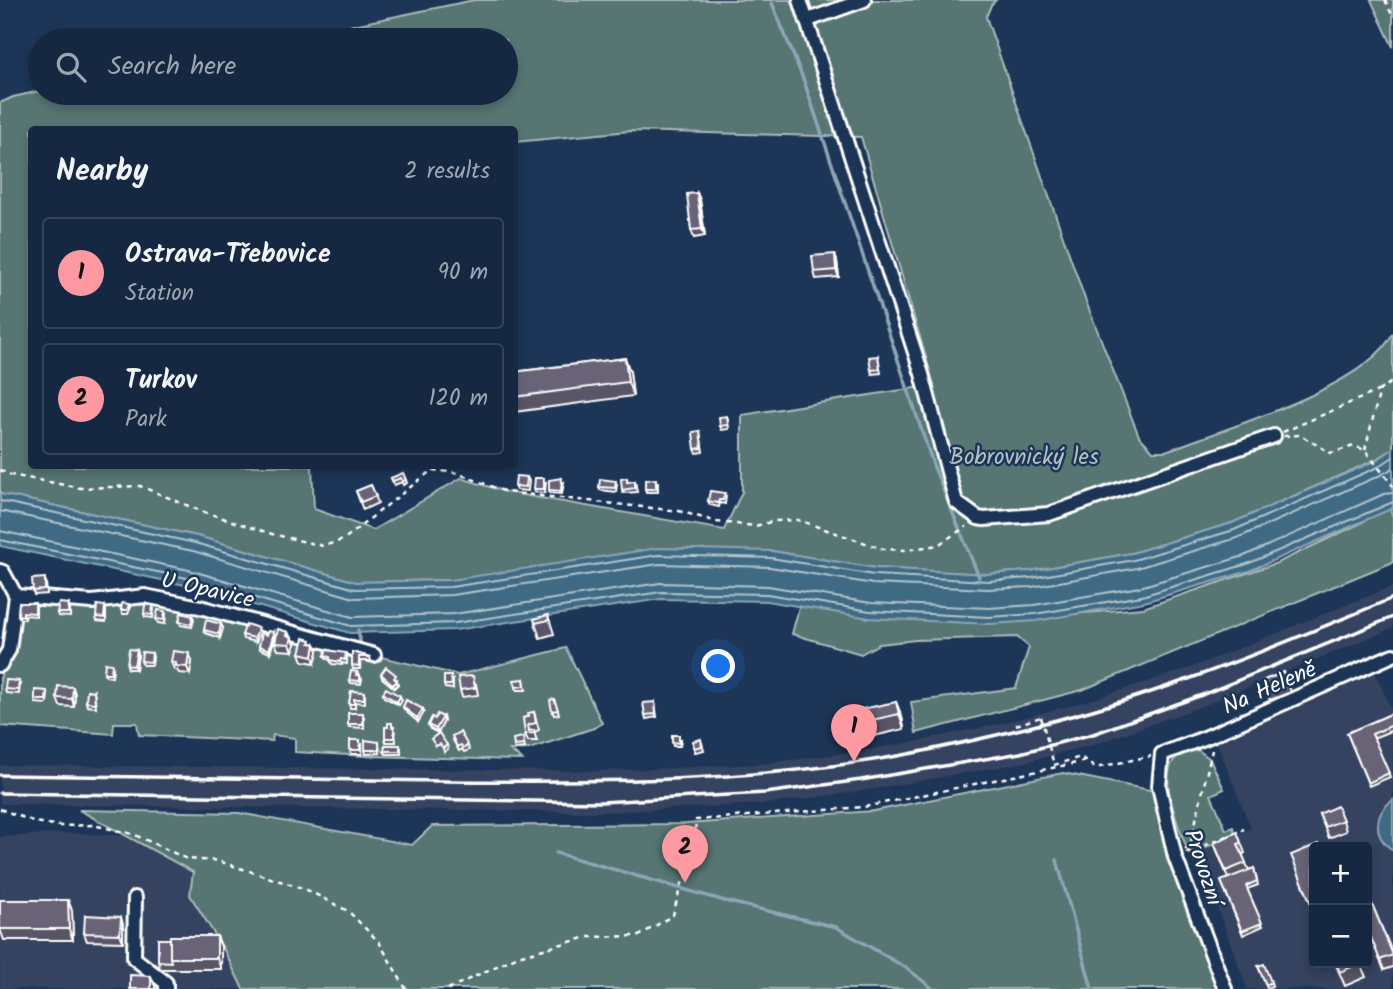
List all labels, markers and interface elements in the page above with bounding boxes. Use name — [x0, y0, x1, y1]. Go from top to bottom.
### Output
search box — [28, 28, 518, 105]
text: Search here — [108, 46, 236, 88]
icon: search — [52, 48, 90, 86]
text: Nearby — [56, 148, 148, 196]
text: 2 results — [404, 154, 490, 190]
text: Ostrava-Třebovice — [125, 234, 331, 276]
text: 1 — [78, 255, 84, 291]
text: 90 m — [438, 255, 488, 291]
text: Station — [125, 276, 194, 312]
text: Turkov — [125, 360, 197, 402]
text: 2 — [74, 381, 88, 417]
text: 120 m — [428, 381, 488, 417]
text: Park — [125, 402, 167, 438]
park label: Bobrovnický les — [949, 440, 1099, 476]
street label: U Opavice — [157, 563, 258, 619]
your location — [701, 649, 735, 683]
street label: Na Heleně — [1217, 652, 1323, 726]
pin: 1 — [831, 704, 877, 762]
pin: 2 — [662, 825, 708, 883]
street label: Provozní — [1173, 825, 1232, 914]
map controls — [1309, 842, 1372, 968]
button: + — [1309, 842, 1372, 905]
button: − — [1309, 905, 1372, 968]

